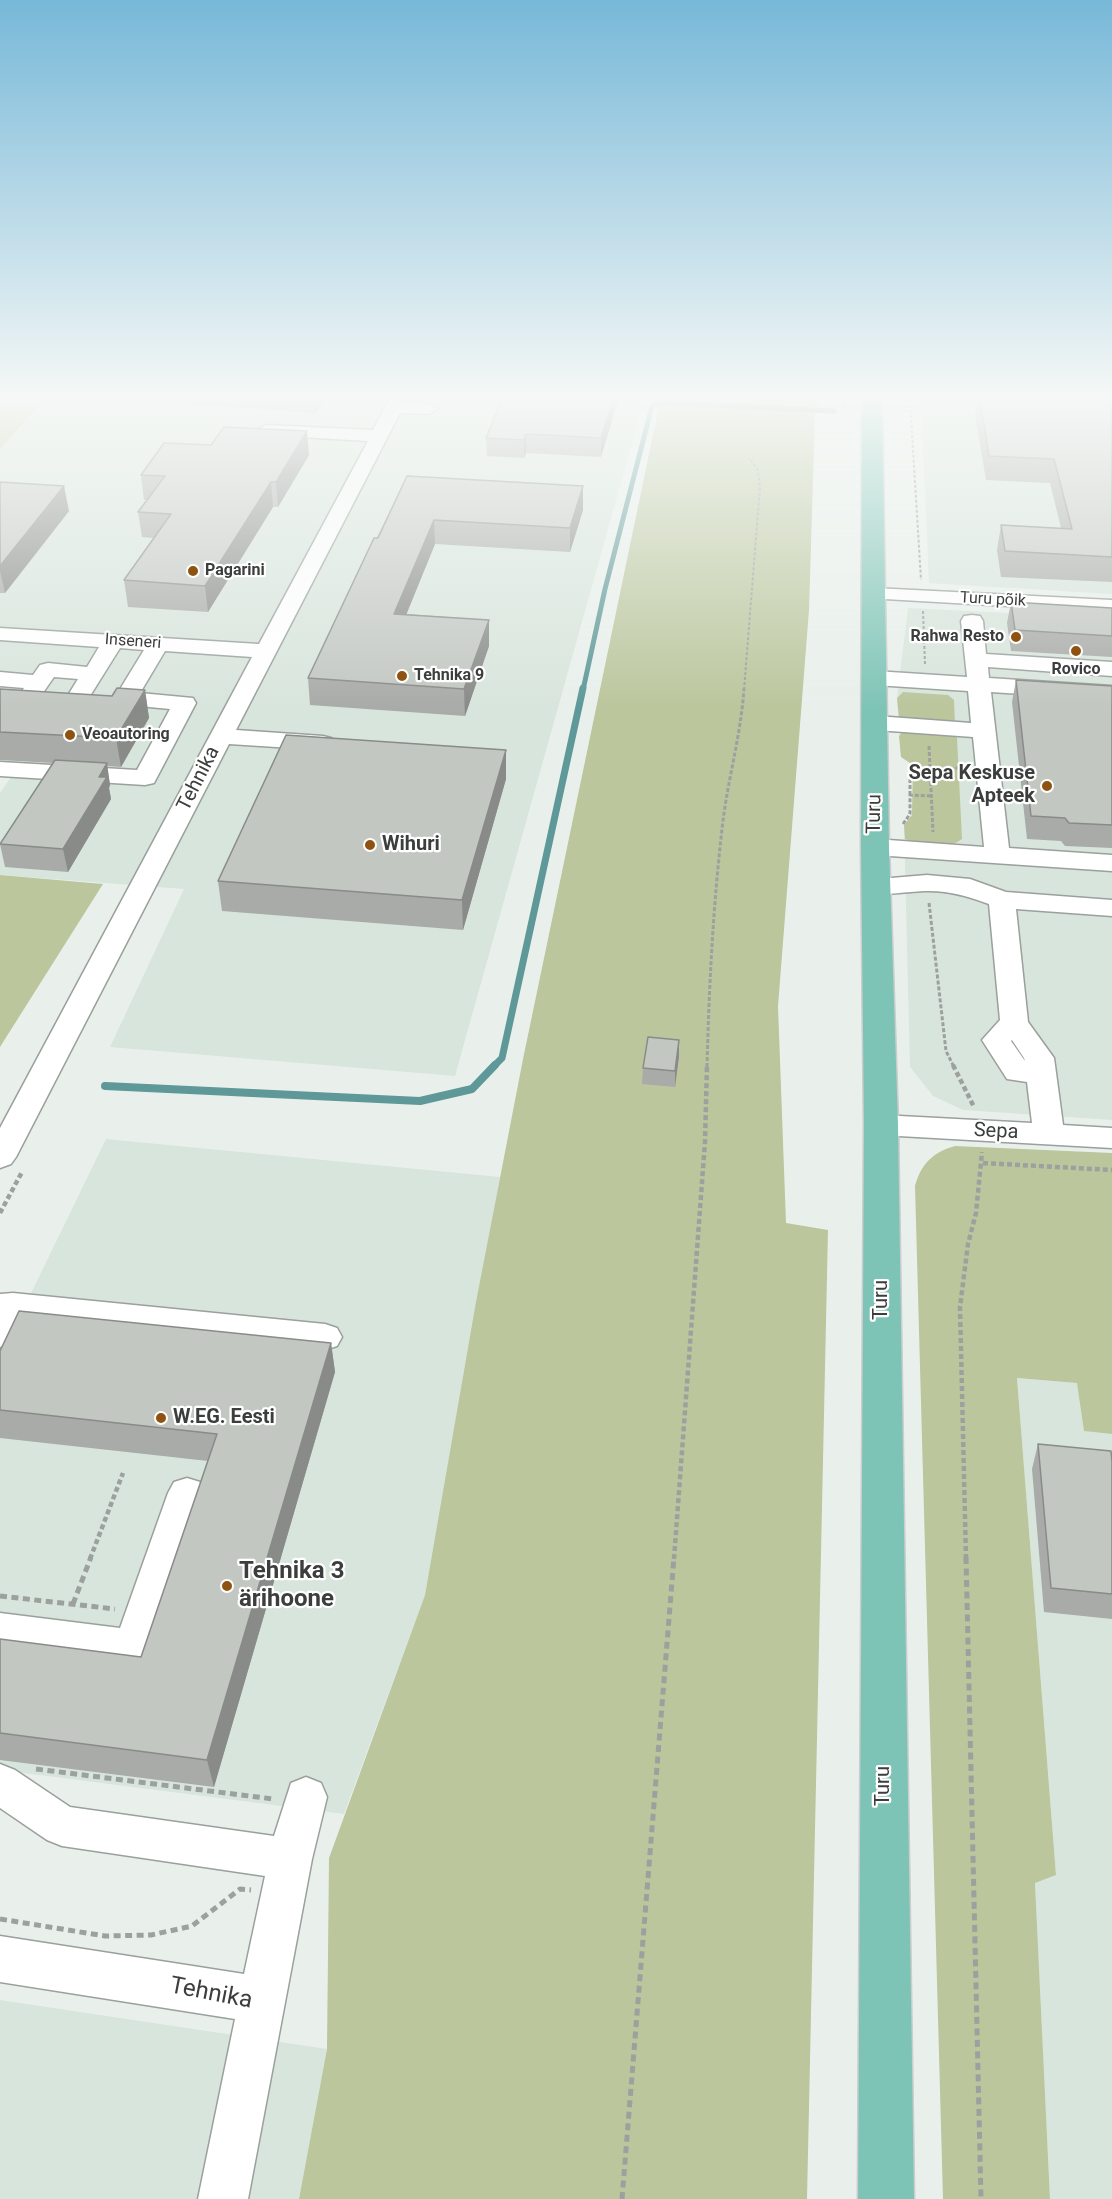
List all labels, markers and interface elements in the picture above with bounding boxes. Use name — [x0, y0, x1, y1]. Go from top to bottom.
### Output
place label: Pagarini — [205, 561, 265, 581]
marker: Pagarini — [186, 564, 200, 578]
street label: Turu põik — [960, 589, 1026, 611]
place label: Rahwa Resto — [911, 627, 1004, 647]
street label: Inseneri — [104, 630, 162, 654]
marker: Rahwa Resto — [1009, 630, 1023, 644]
marker: Rovico — [1069, 644, 1083, 658]
place label: Rovico — [1052, 660, 1100, 680]
place label: Tehnika 9 — [414, 666, 484, 686]
marker: Tehnika 9 — [395, 669, 409, 683]
place label: Veoautoring — [82, 725, 170, 745]
marker: Veoautoring — [63, 728, 77, 742]
street label: Tehnika — [173, 743, 225, 815]
place label: Sepa Keskuse Apteek — [908, 762, 1035, 809]
marker: Sepa Keskuse Apteek — [1040, 779, 1054, 793]
street label: Turu — [863, 794, 887, 834]
place label: Wihuri — [382, 833, 440, 857]
marker: Wihuri — [363, 838, 377, 852]
street label: Sepa — [973, 1119, 1019, 1145]
street label: Turu — [870, 1280, 894, 1320]
place label: W.EG. Eesti — [173, 1406, 275, 1430]
marker: W.EG. Eesti — [154, 1411, 168, 1425]
place label: Tehnika 3 ärihoone — [239, 1558, 344, 1614]
marker: Tehnika 3 ärihoone — [220, 1579, 234, 1593]
street label: Turu — [872, 1766, 896, 1806]
street label: Tehnika — [167, 1972, 255, 2016]

